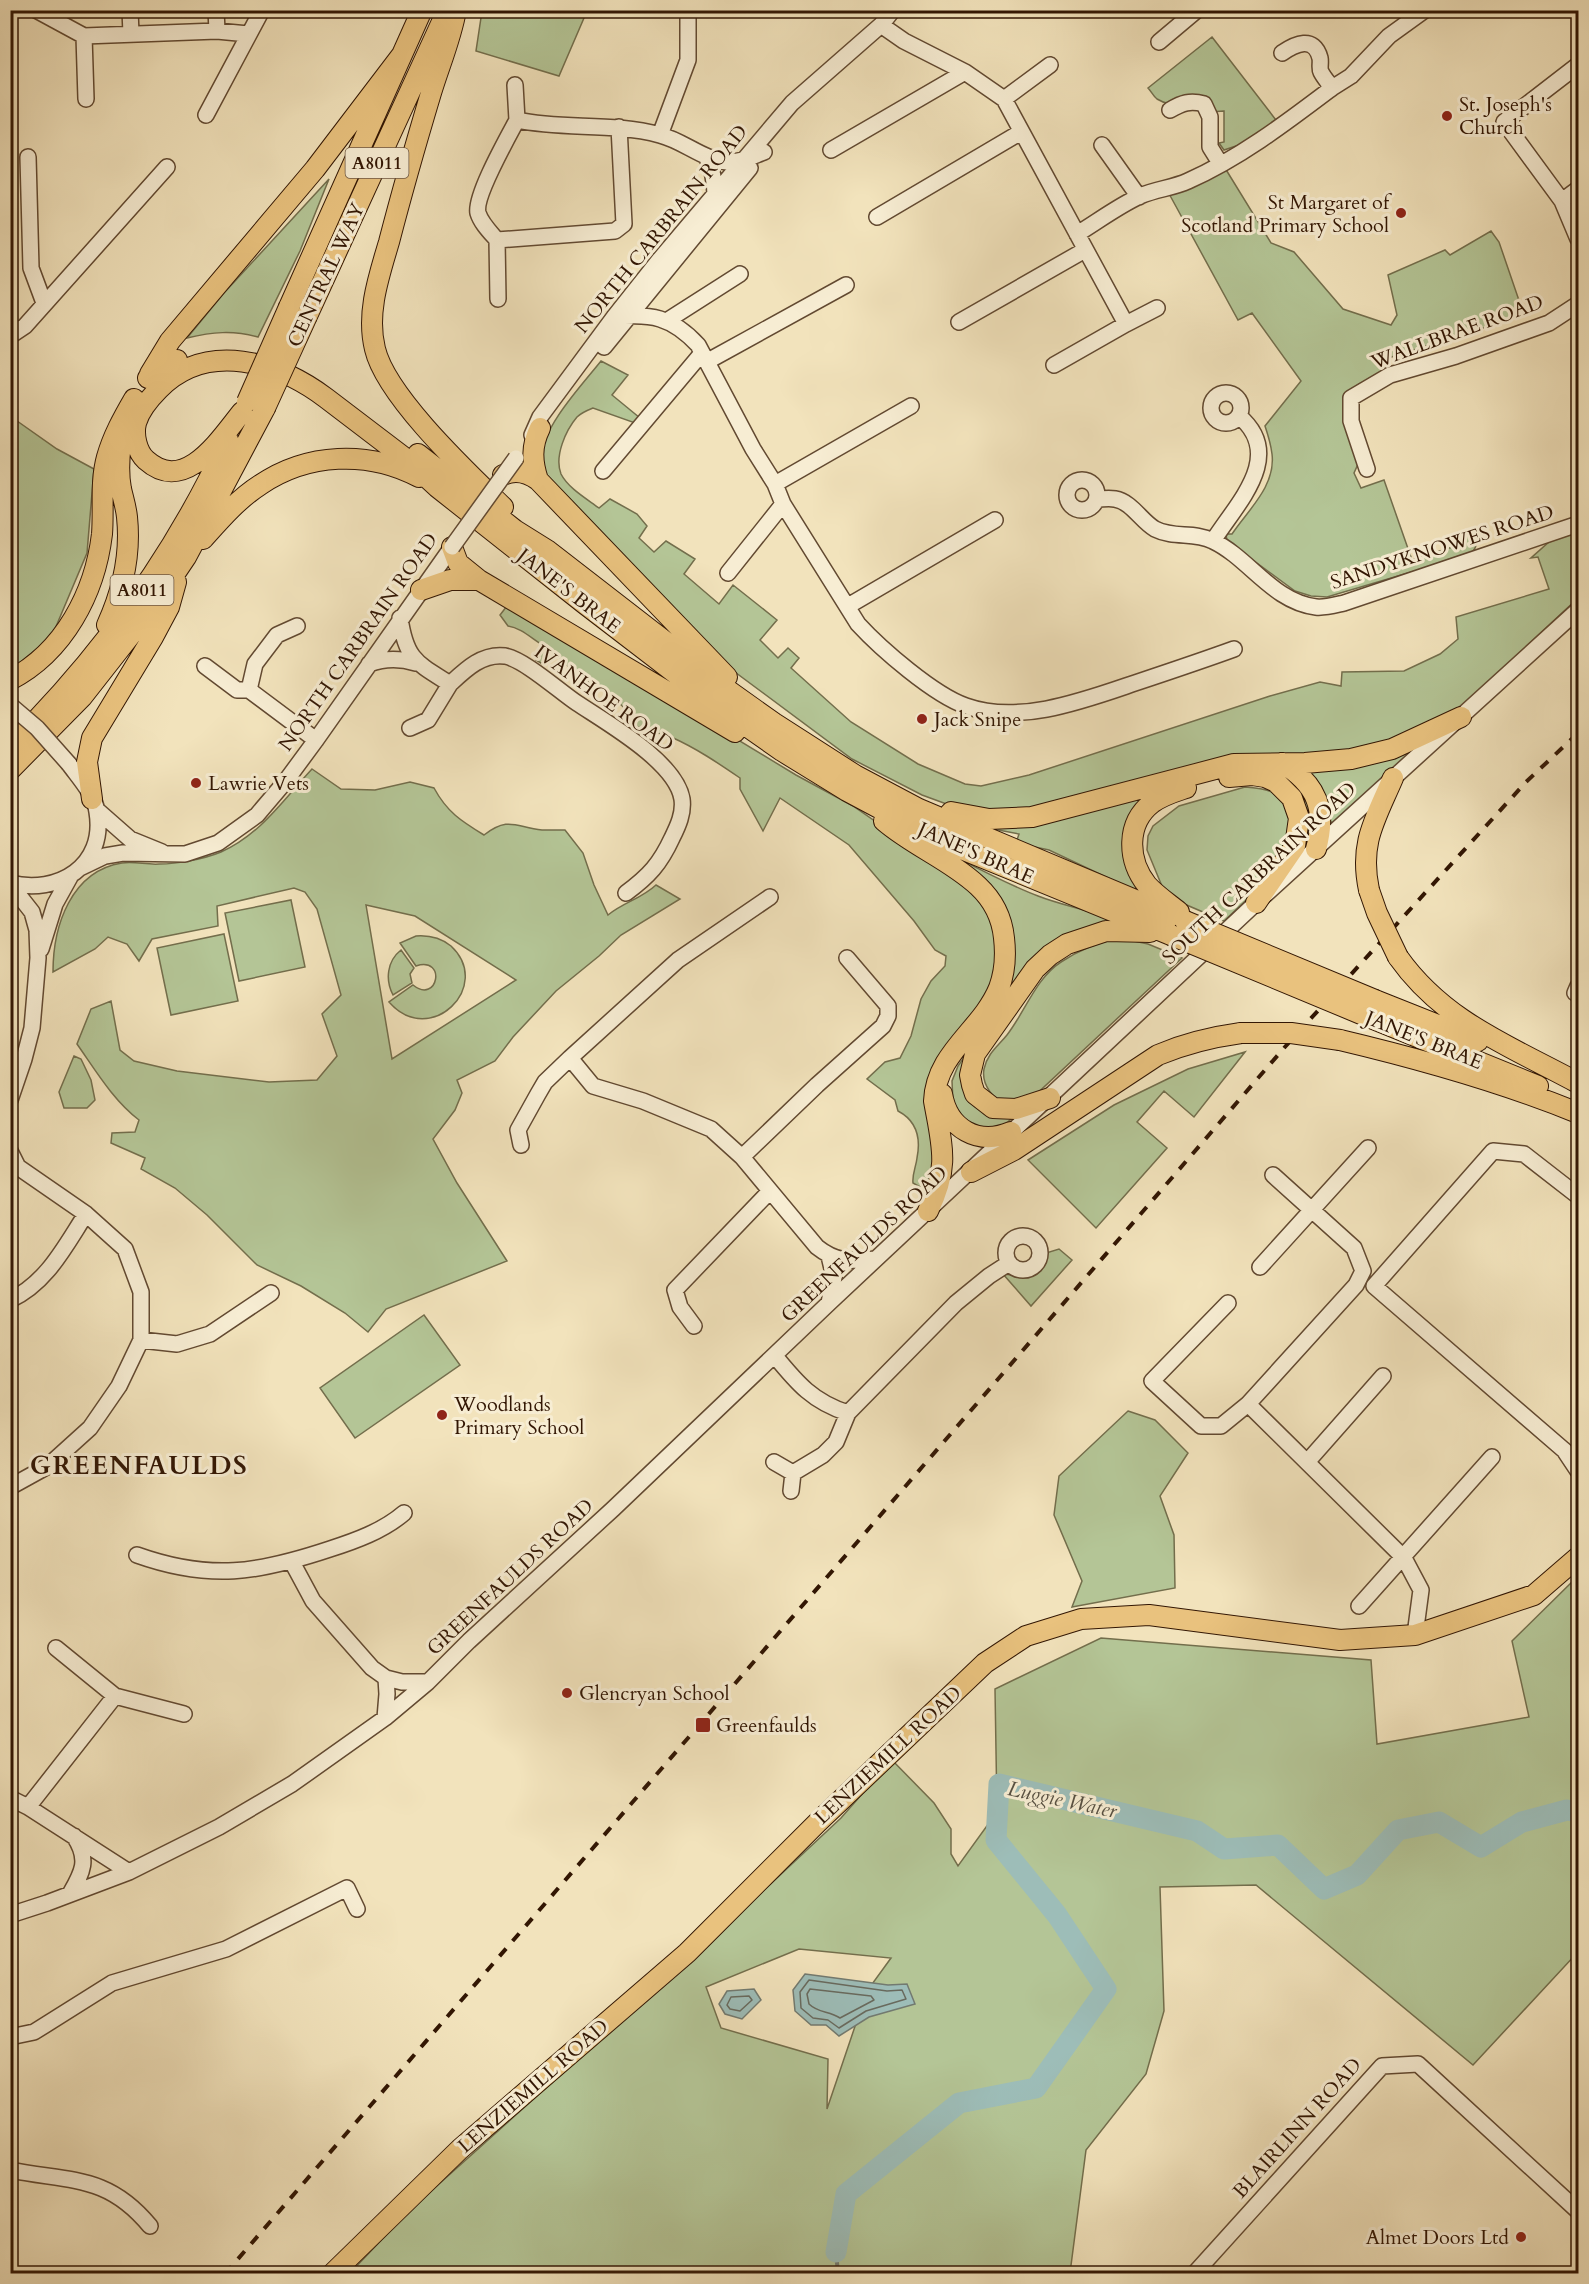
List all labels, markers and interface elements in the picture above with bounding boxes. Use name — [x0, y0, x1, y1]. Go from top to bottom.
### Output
place label: St. Joseph's Church — [1459, 91, 1552, 141]
marker: St. Joseph's Church — [1440, 109, 1454, 123]
street label: NORTH CARBRAIN ROAD — [568, 119, 754, 339]
road number: A8011 — [346, 148, 409, 178]
place label: St Margaret of Scotland Primary School — [1181, 189, 1392, 239]
street label: CENTRAL WAY — [281, 198, 371, 351]
marker: St Margaret of Scotland Primary School — [1394, 206, 1408, 220]
street label: WALLBRAE ROAD — [1366, 288, 1547, 376]
street label: SANDYKNOWES ROAD — [1327, 498, 1557, 596]
street label: NORTH CARBRAIN ROAD — [272, 527, 444, 757]
street label: JANE'S BRAE — [509, 540, 626, 640]
road number: A8011 — [110, 575, 174, 605]
street label: IVANHOE ROAD — [529, 638, 679, 758]
place label: Jack Snipe — [931, 706, 1021, 733]
marker: Jack Snipe — [915, 712, 929, 726]
place label: Lawrie Vets — [208, 770, 309, 797]
marker: Lawrie Vets — [189, 776, 203, 790]
street label: SOUTH CARBRAIN ROAD — [1156, 776, 1362, 970]
street label: JANE'S BRAE — [911, 814, 1038, 891]
street label: JANE'S BRAE — [1359, 1003, 1487, 1076]
street label: GREENFAULDS ROAD — [775, 1160, 953, 1328]
place label: Woodlands Primary School — [453, 1391, 584, 1441]
marker: Woodlands Primary School — [435, 1408, 449, 1422]
district label: GREENFAULDS — [30, 1448, 248, 1483]
street label: GREENFAULDS ROAD — [421, 1493, 599, 1661]
place label: Glencryan School — [579, 1680, 730, 1707]
street label: LENZIEMILL ROAD — [809, 1680, 967, 1830]
marker: Glencryan School — [560, 1686, 574, 1700]
place label: Greenfaulds — [716, 1712, 817, 1739]
marker: Greenfaulds — [694, 1716, 712, 1734]
water label: Luggie Water — [1005, 1774, 1120, 1826]
street label: LENZIEMILL ROAD — [452, 2013, 614, 2159]
street label: BLAIRLINN ROAD — [1227, 2052, 1367, 2204]
place label: Almet Doors Ltd — [1366, 2224, 1509, 2251]
marker: Almet Doors Ltd — [1514, 2230, 1528, 2244]

